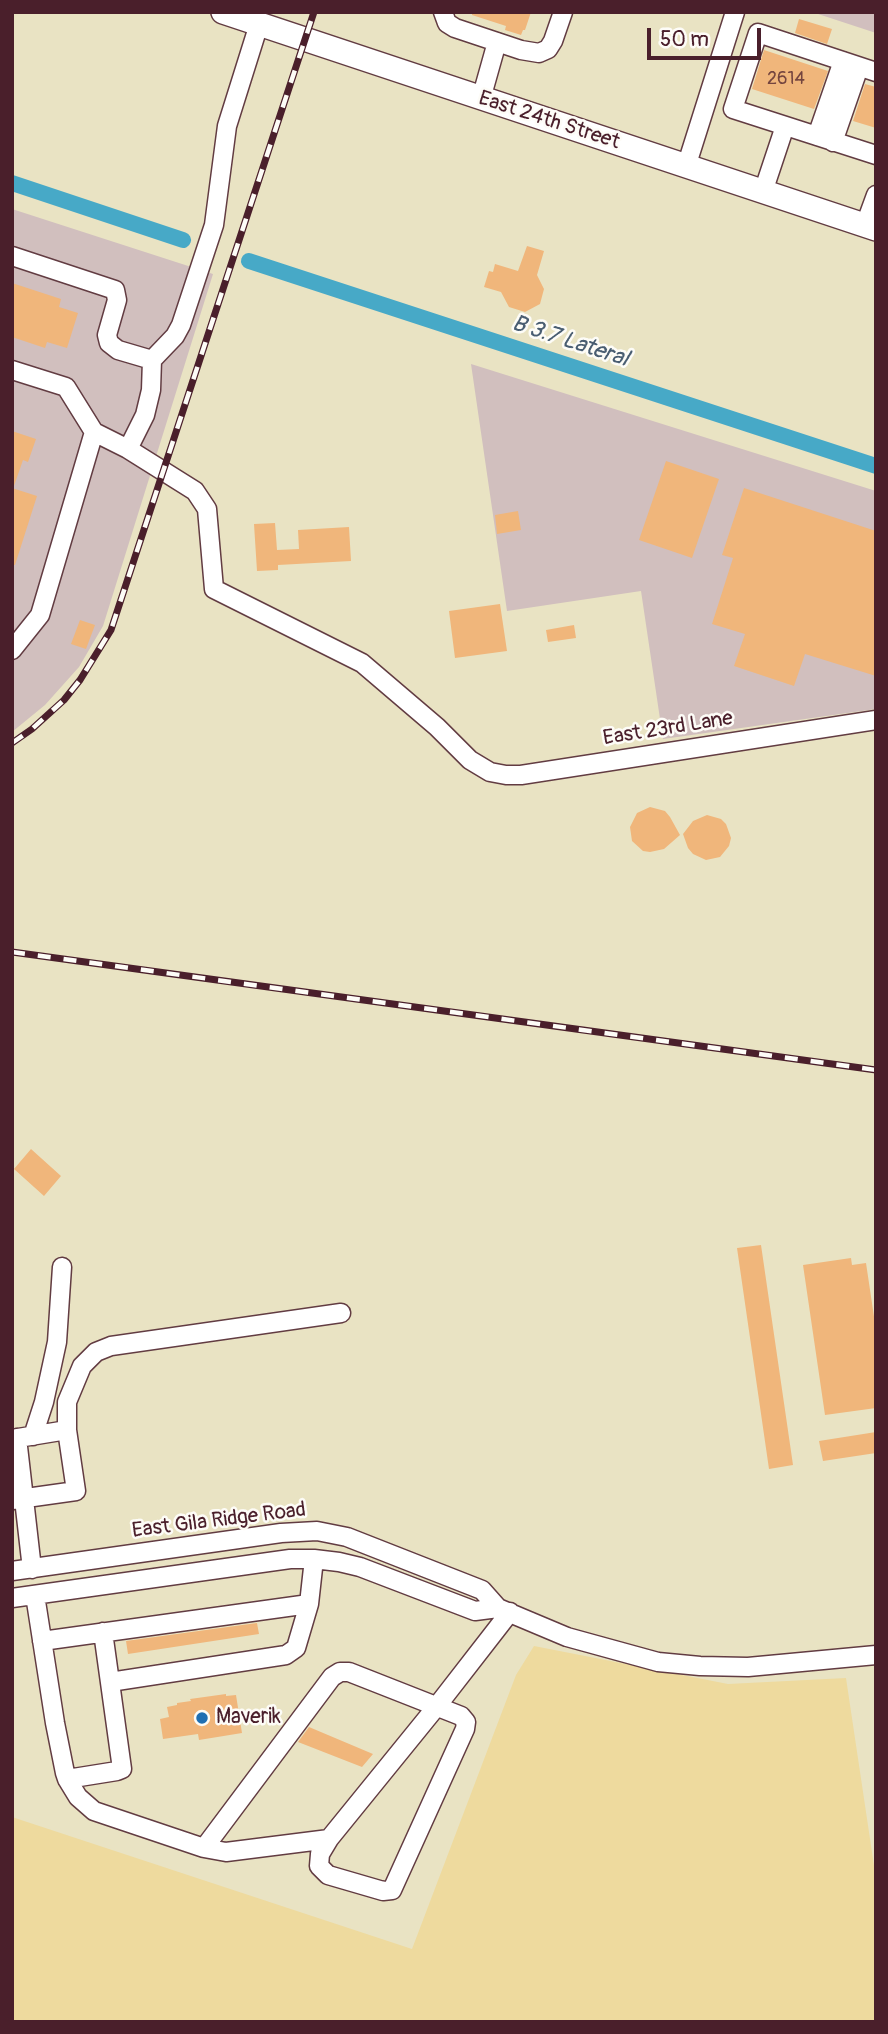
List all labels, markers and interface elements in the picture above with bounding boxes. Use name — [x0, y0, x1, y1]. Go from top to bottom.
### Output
scale bar — [650, 14, 764, 58]
text: 50 m — [660, 26, 709, 53]
house number: 2614 — [767, 68, 805, 90]
street label: East 24th Street — [475, 86, 623, 156]
water label: B 3.7 Lateral — [508, 310, 632, 374]
street label: East 23rd Lane — [601, 706, 735, 752]
street label: East Gila Ridge Road — [131, 1498, 307, 1544]
place label: Maverik — [216, 1705, 281, 1731]
marker: Maverik — [194, 1710, 210, 1726]

